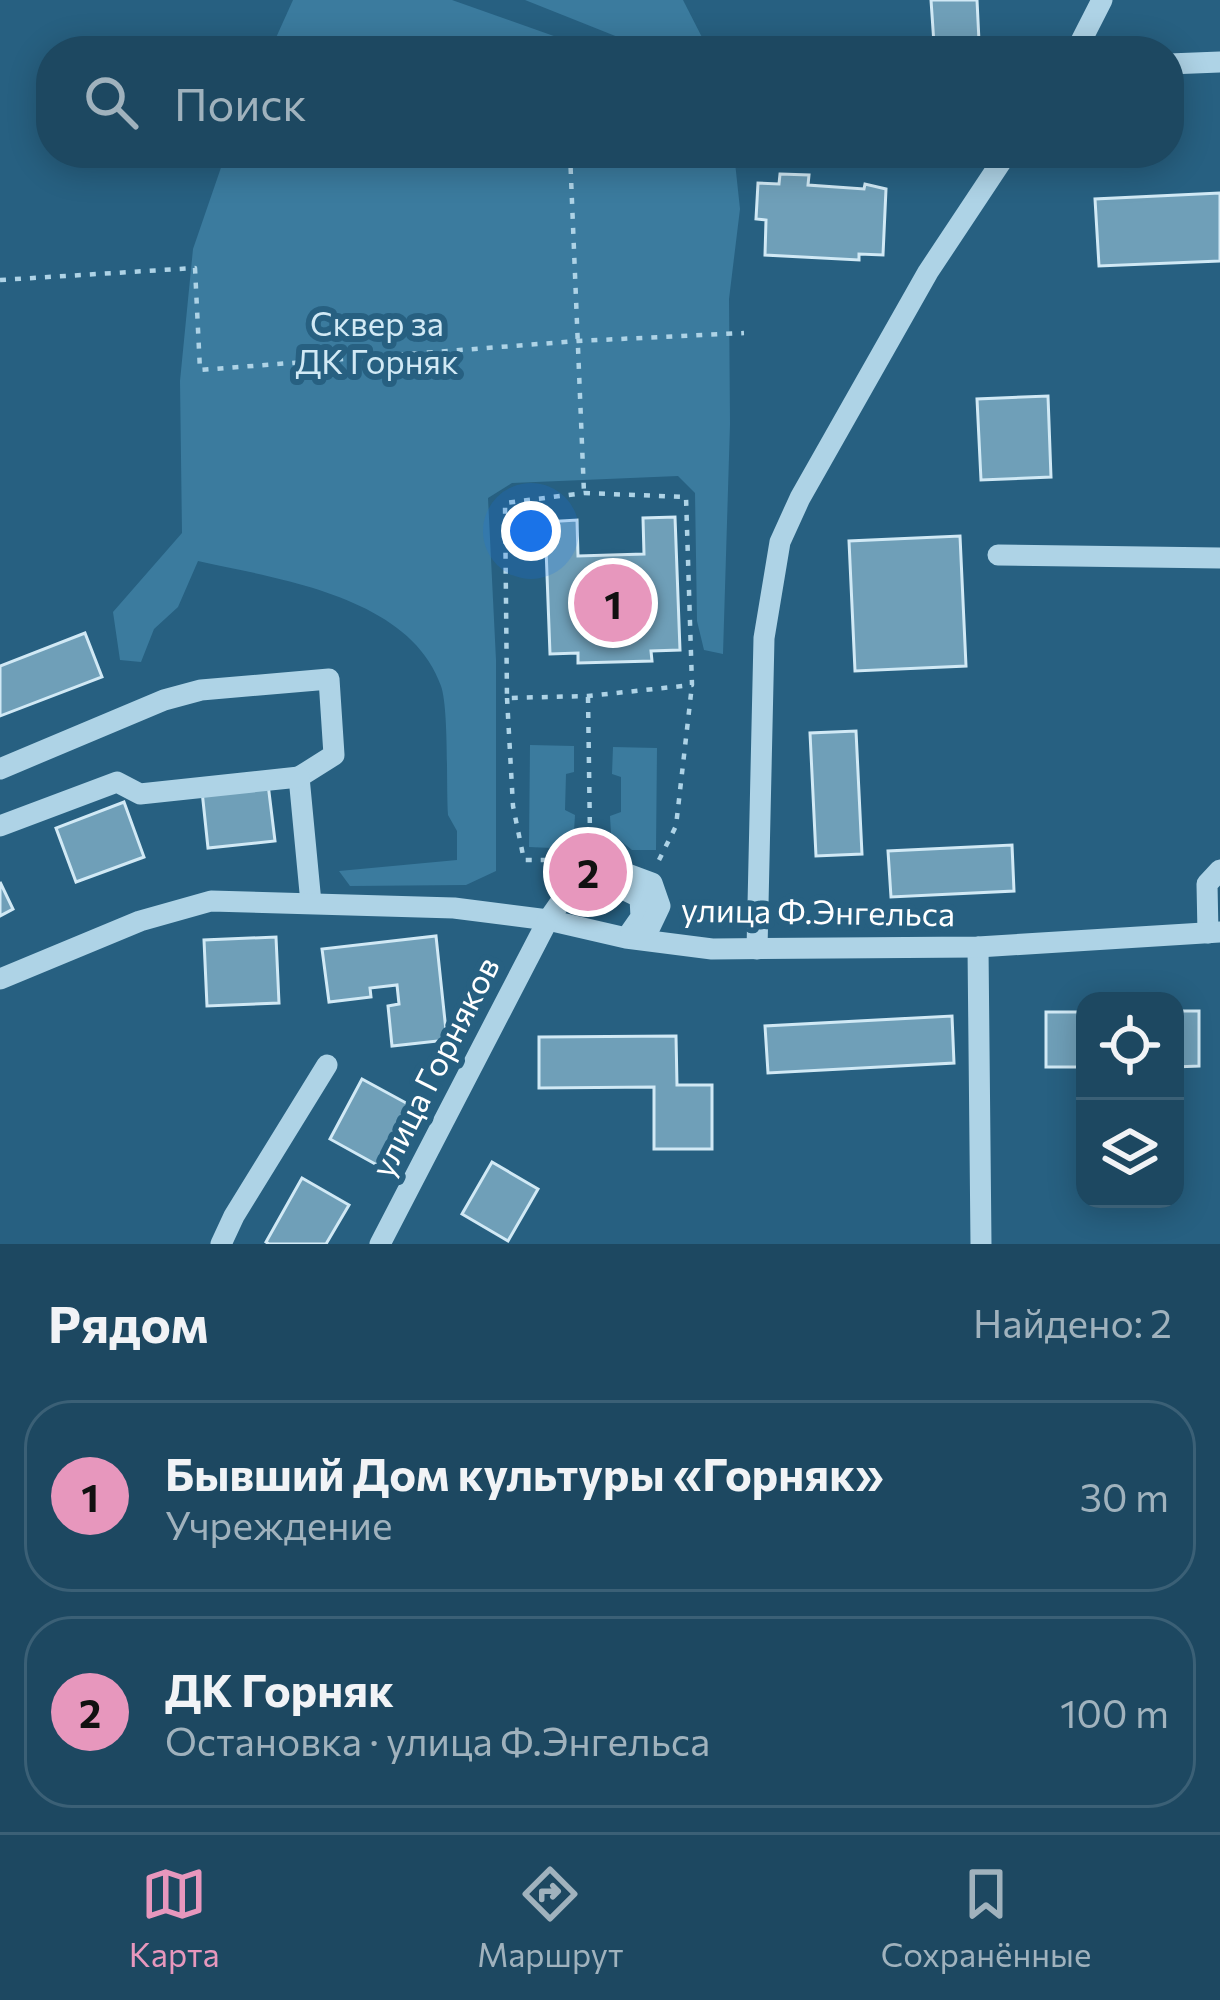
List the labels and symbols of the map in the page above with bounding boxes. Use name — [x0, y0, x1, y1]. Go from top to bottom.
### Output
park label: Сквер за ДК Горняк — [295, 302, 459, 381]
your location — [501, 501, 561, 561]
pin: 1 — [574, 558, 652, 648]
pin: 2 — [549, 827, 627, 917]
street label: улица Ф.Энгельса — [681, 888, 955, 933]
street label: улица Горняков — [360, 949, 507, 1183]

